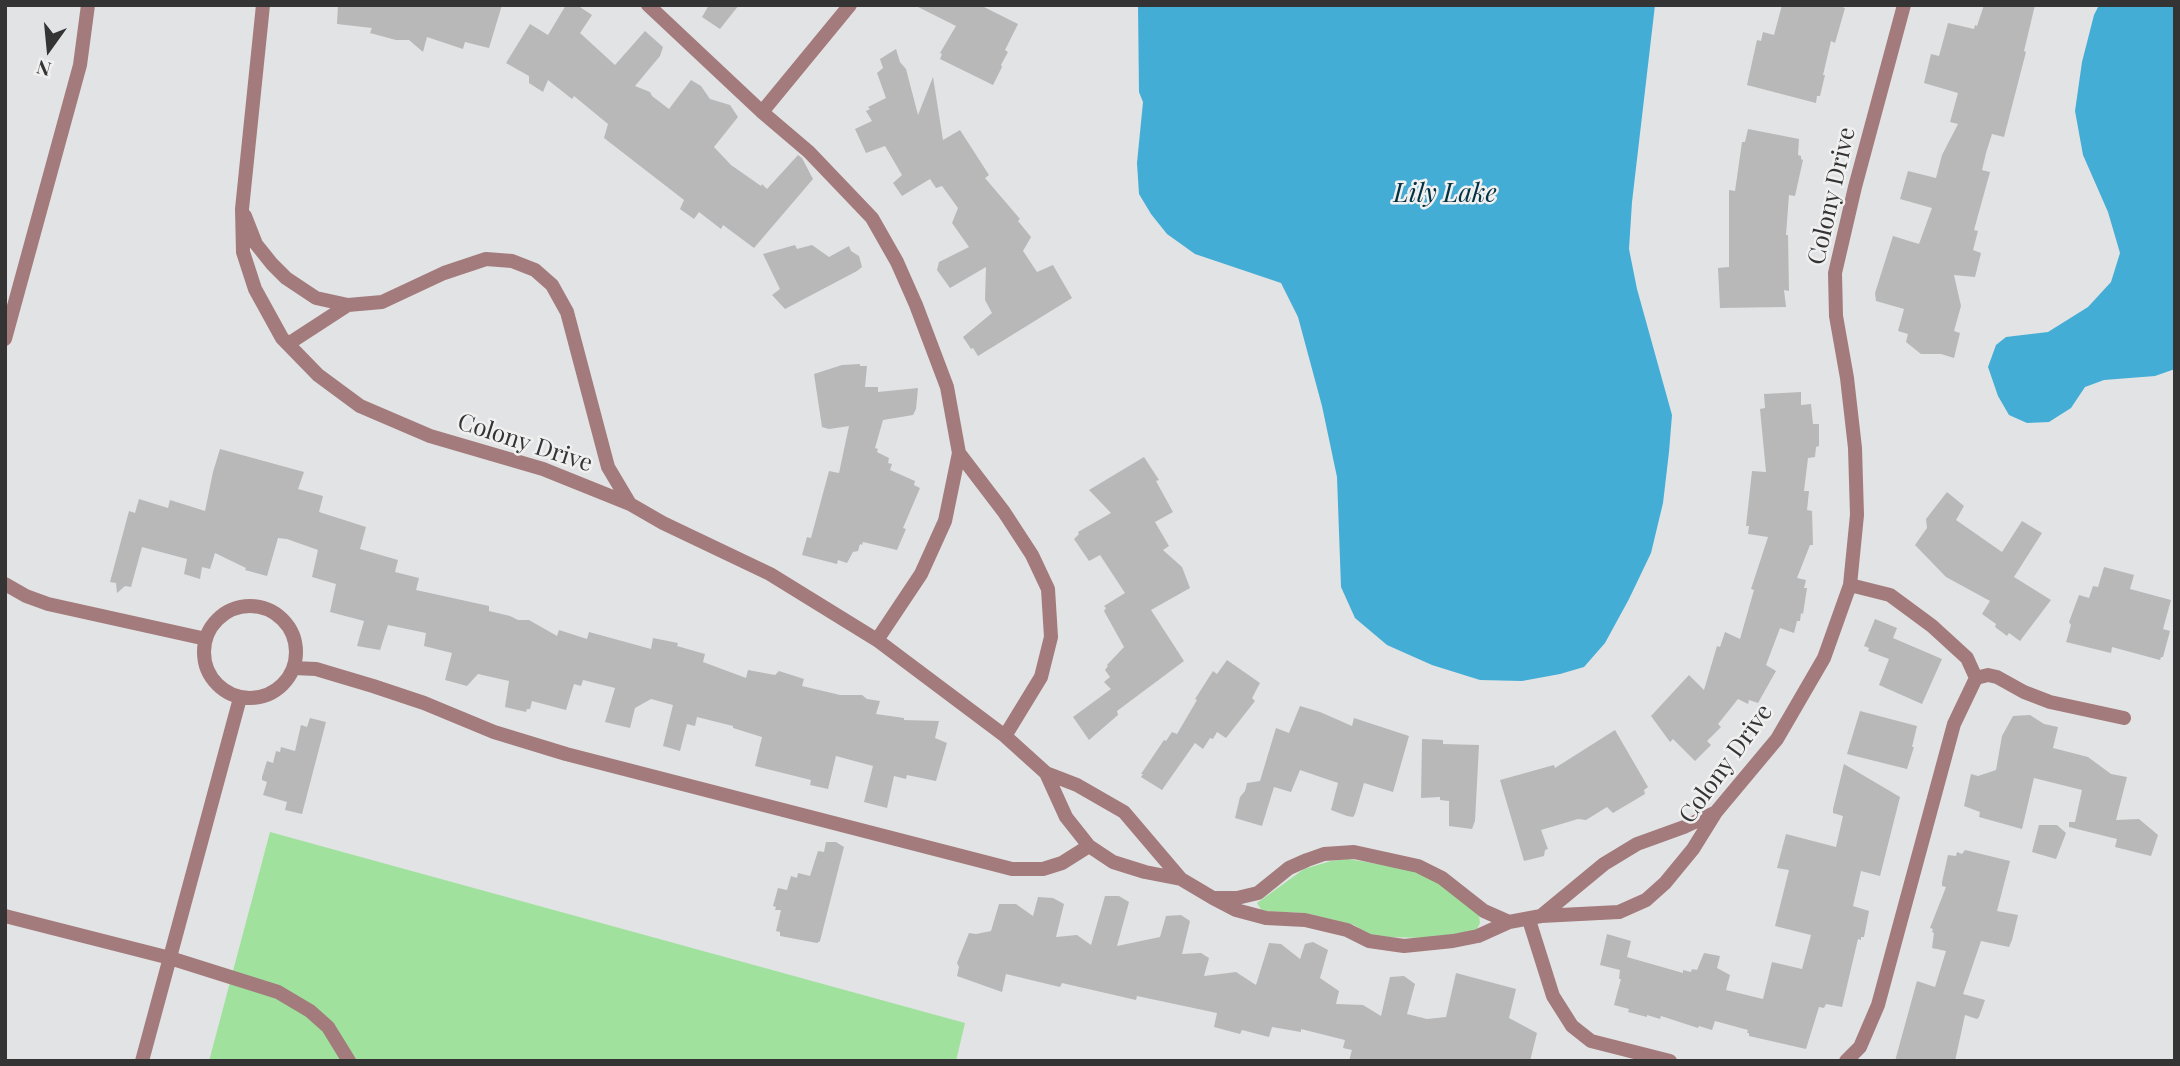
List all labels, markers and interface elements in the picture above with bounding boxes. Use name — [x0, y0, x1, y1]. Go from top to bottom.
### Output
north arrow — [14, 14, 84, 84]
text: N — [34, 55, 54, 84]
street label: Colony Drive — [1802, 125, 1862, 267]
water label: Lily Lake — [1393, 178, 1497, 210]
street label: Colony Drive — [454, 408, 596, 478]
street label: Colony Drive — [1673, 699, 1779, 829]

